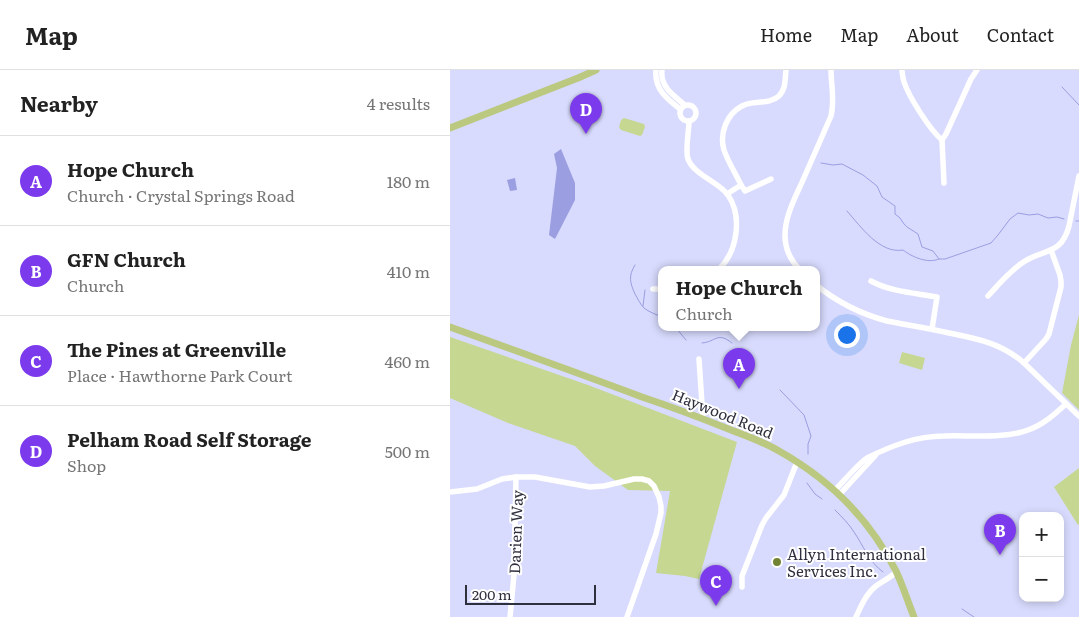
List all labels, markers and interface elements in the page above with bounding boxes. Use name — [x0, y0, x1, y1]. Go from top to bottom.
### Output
text: Map — [25, 17, 78, 52]
text: Home — [760, 21, 812, 48]
text: Map — [840, 21, 878, 48]
text: About — [906, 21, 959, 48]
text: Contact — [987, 21, 1054, 48]
text: Nearby — [20, 87, 98, 118]
text: 4 results — [367, 91, 430, 115]
pin: D — [570, 93, 602, 134]
text: Hope Church — [67, 155, 194, 183]
text: A — [30, 169, 42, 193]
text: 180 m — [387, 169, 430, 193]
text: Church · Crystal Springs Road — [67, 183, 295, 207]
text: GFN Church — [67, 245, 186, 273]
text: B — [30, 259, 42, 283]
text: 410 m — [387, 259, 430, 283]
popup — [658, 266, 820, 331]
text: Church — [67, 273, 124, 297]
text: Hope Church — [675, 273, 803, 301]
text: Church — [675, 301, 733, 325]
your location — [834, 322, 860, 348]
text: The Pines at Greenville — [67, 335, 286, 363]
pin: A — [723, 348, 755, 389]
text: C — [30, 349, 42, 373]
text: 460 m — [385, 349, 430, 373]
text: Place · Hawthorne Park Court — [67, 363, 292, 387]
street label: Haywood Road — [669, 382, 777, 444]
text: Pelham Road Self Storage — [67, 425, 311, 453]
text: D — [30, 439, 42, 463]
text: 500 m — [385, 439, 430, 463]
text: Shop — [67, 453, 106, 477]
street label: Darien Way — [502, 489, 528, 574]
map controls — [1019, 512, 1064, 602]
button: + — [1019, 512, 1064, 557]
pin: B — [984, 514, 1016, 555]
place label: Allyn International Services Inc. — [787, 542, 926, 582]
marker: Allyn International Services Inc. — [771, 556, 783, 568]
button: − — [1019, 557, 1064, 602]
pin: C — [700, 565, 732, 606]
scale bar — [465, 582, 596, 605]
text: 200 m — [472, 584, 512, 604]

